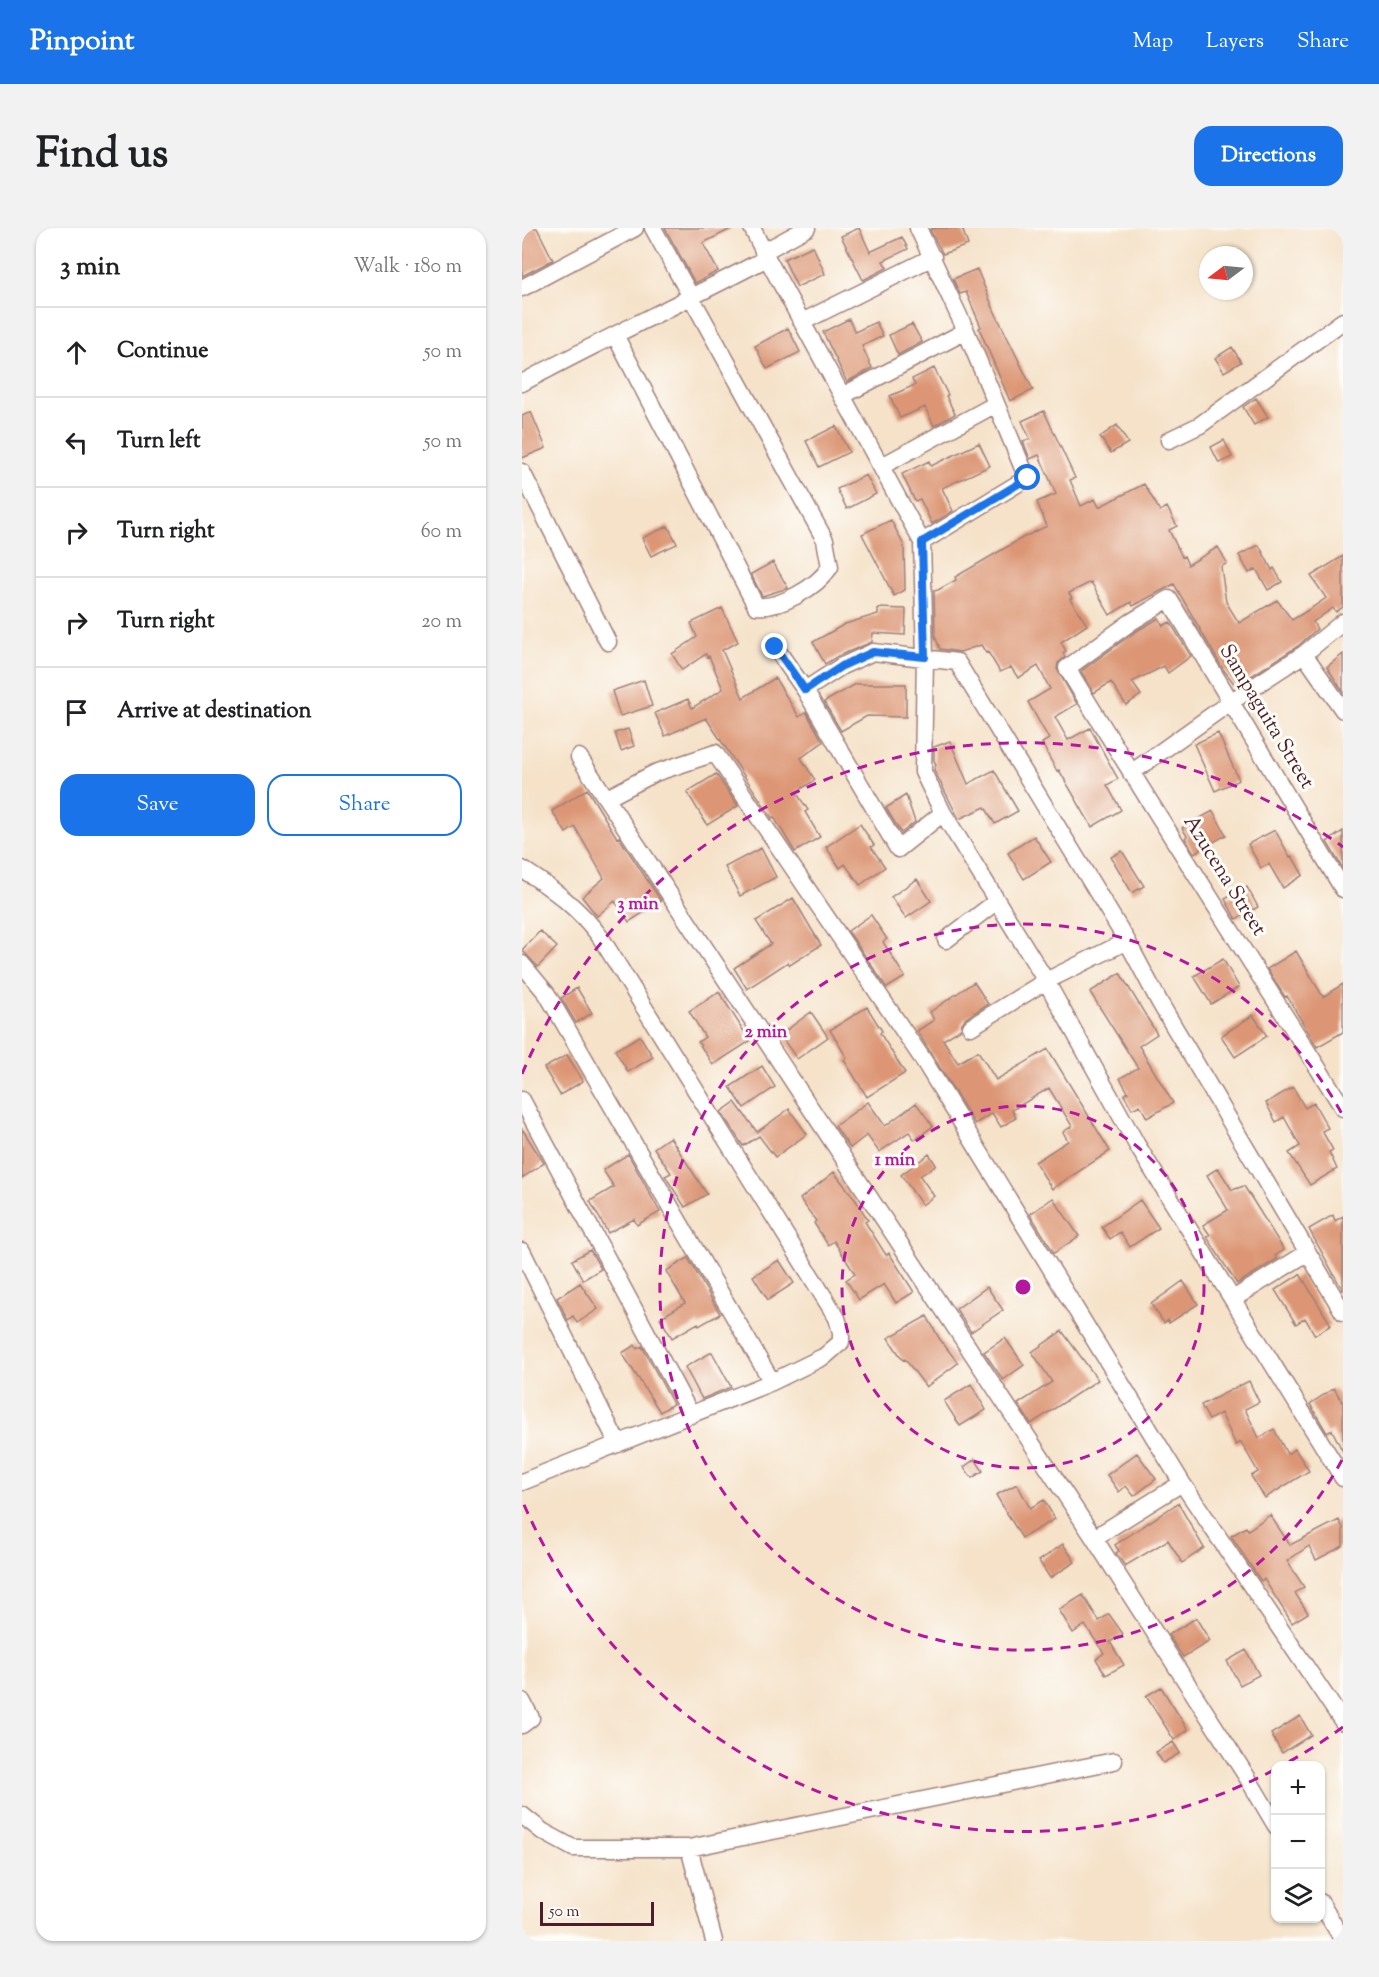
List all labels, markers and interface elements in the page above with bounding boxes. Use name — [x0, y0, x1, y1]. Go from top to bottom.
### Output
text: Pinpoint — [30, 22, 134, 62]
text: Map — [1133, 27, 1173, 57]
text: Layers — [1206, 27, 1264, 57]
text: Share — [1297, 27, 1349, 57]
text: Find us — [36, 126, 168, 186]
button: Directions — [1194, 126, 1343, 186]
north arrow — [1199, 246, 1253, 300]
text: 3 min — [60, 249, 120, 286]
text: Walk · 180 m — [353, 253, 462, 282]
icon: ahead — [60, 336, 93, 369]
text: Continue — [117, 336, 208, 368]
text: 50 m — [424, 338, 462, 367]
icon: left — [60, 426, 93, 459]
text: Turn left — [117, 426, 200, 458]
text: 50 m — [424, 428, 462, 457]
route start — [1014, 464, 1040, 490]
icon: right — [60, 516, 93, 549]
text: Turn right — [117, 516, 214, 548]
text: 60 m — [421, 518, 462, 547]
icon: right — [60, 606, 93, 639]
text: Turn right — [117, 606, 214, 638]
text: 20 m — [421, 608, 462, 637]
route end — [761, 633, 787, 659]
street label: Sampaguita Street — [1211, 639, 1321, 795]
icon: arrive — [60, 696, 93, 729]
text: Arrive at destination — [117, 696, 312, 728]
button: Save — [60, 774, 255, 836]
button: Share — [267, 774, 462, 836]
street label: Azucena Street — [1175, 810, 1273, 942]
text: 3 min — [617, 892, 659, 918]
text: 2 min — [745, 1020, 788, 1046]
text: 1 min — [875, 1148, 916, 1174]
centre of rings — [1013, 1277, 1033, 1297]
map controls — [1271, 1761, 1325, 1923]
button: + — [1271, 1761, 1325, 1815]
button: − — [1271, 1815, 1325, 1869]
button: layers — [1271, 1869, 1325, 1923]
scale bar — [540, 1899, 654, 1926]
text: 50 m — [549, 1901, 580, 1924]

